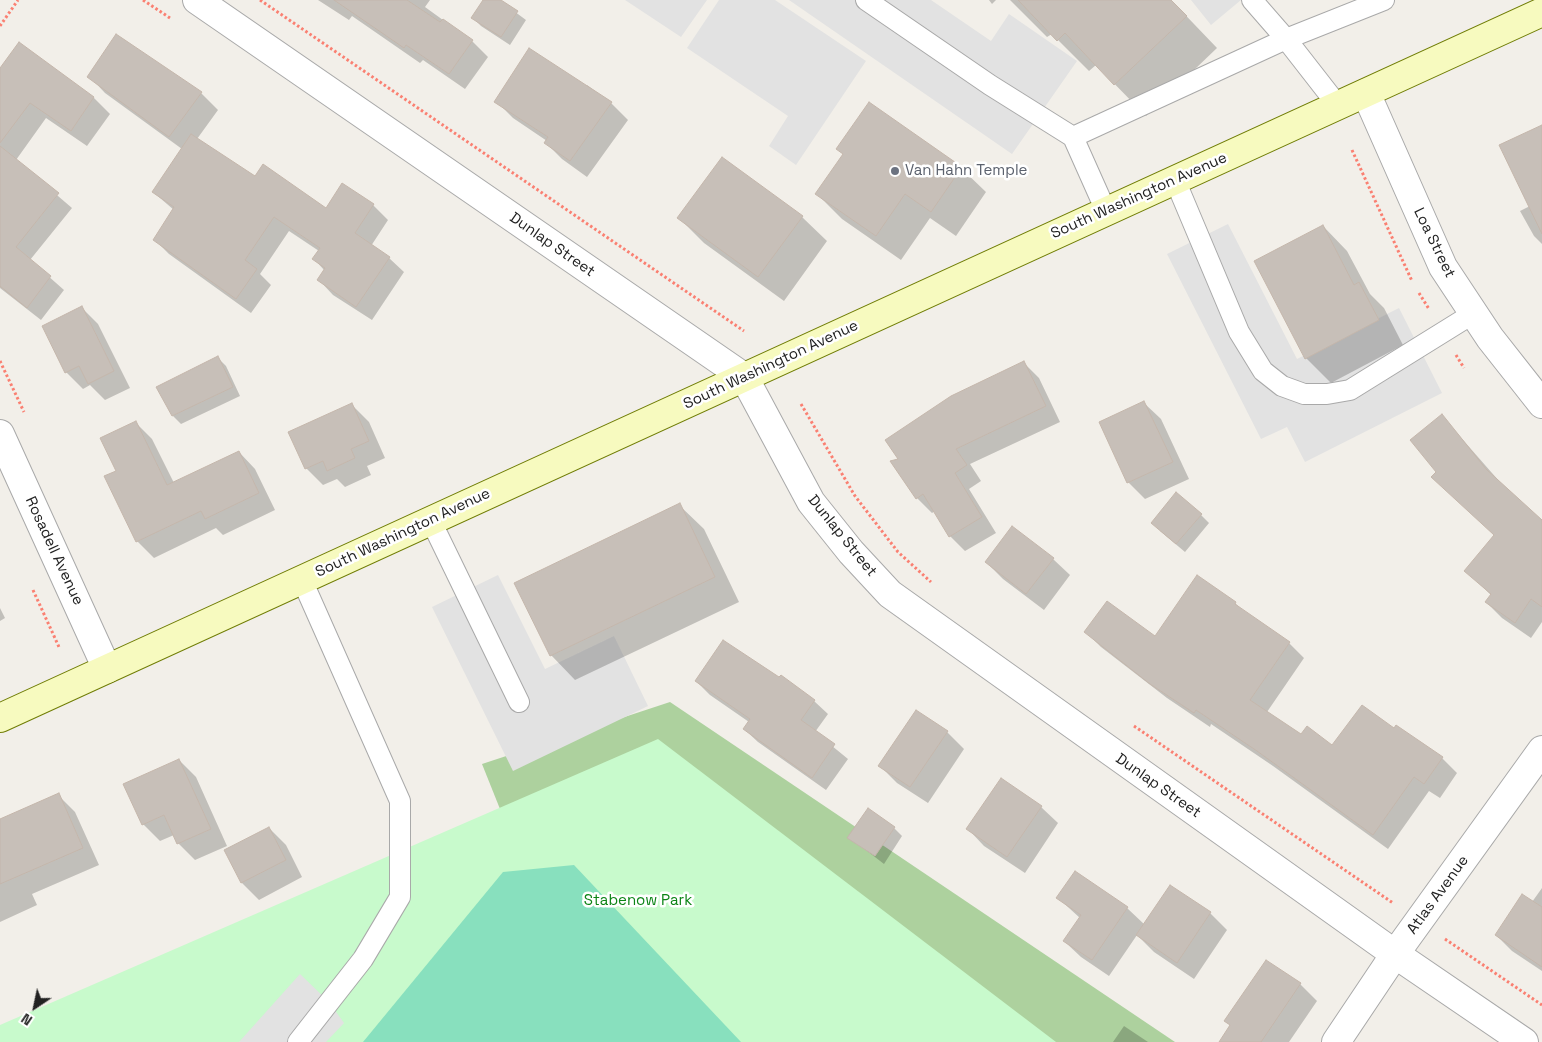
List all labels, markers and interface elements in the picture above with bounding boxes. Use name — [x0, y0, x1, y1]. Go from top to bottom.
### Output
street label: South Washington Avenue — [1048, 149, 1230, 243]
place label: Van Hahn Temple — [905, 162, 1027, 180]
marker: Van Hahn Temple — [889, 165, 901, 177]
street label: Loa Street — [1409, 205, 1459, 281]
street label: Dunlap Street — [506, 209, 598, 281]
street label: South Washington Avenue — [681, 317, 861, 413]
street label: South Washington Avenue — [313, 485, 493, 581]
street label: Dunlap Street — [804, 491, 880, 581]
street label: Rosadell Avenue — [21, 494, 87, 608]
street label: Dunlap Street — [1112, 750, 1204, 822]
street label: Atlas Avenue — [1403, 852, 1473, 938]
park label: Stabenow Park — [584, 892, 692, 910]
north arrow — [10, 982, 60, 1032]
text: N — [18, 1009, 36, 1030]

